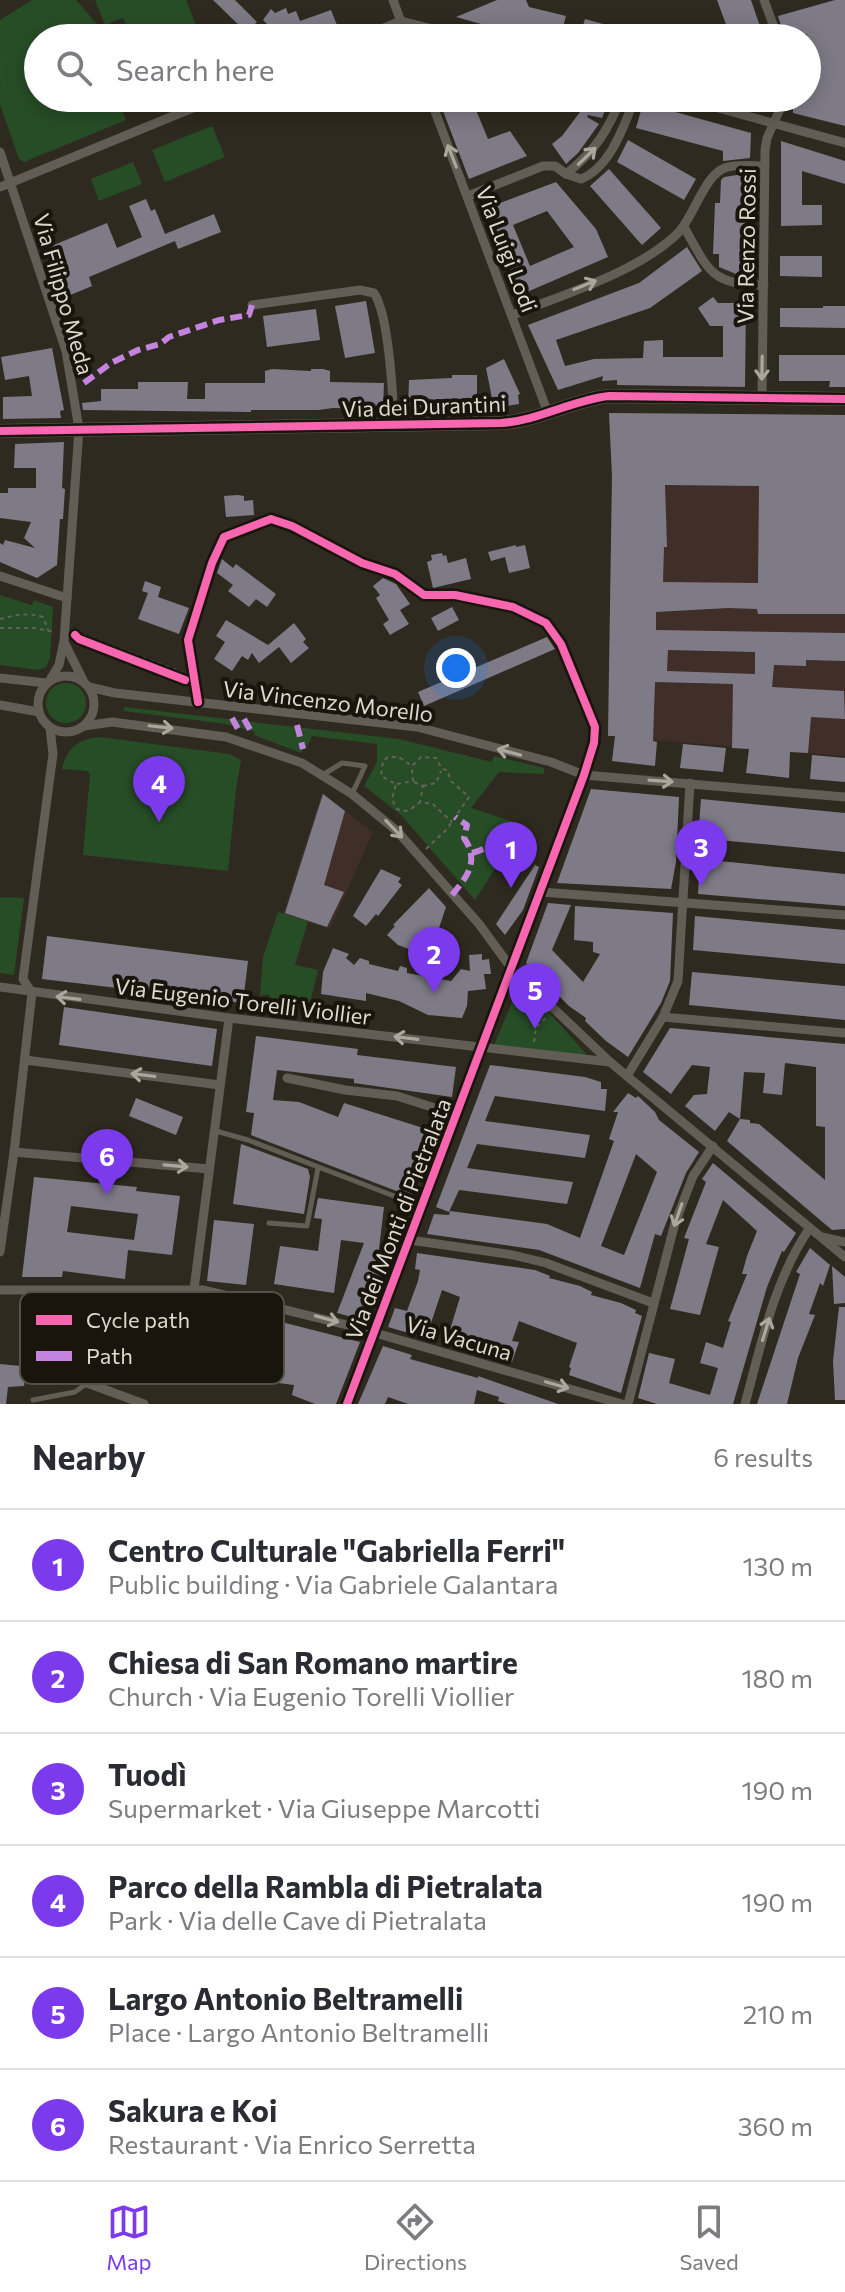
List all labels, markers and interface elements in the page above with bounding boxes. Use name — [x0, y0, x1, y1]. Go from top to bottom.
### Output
search box — [24, 24, 821, 112]
icon: search — [52, 46, 96, 90]
text: Search here — [116, 50, 275, 87]
one-way arrow — [444, 144, 458, 169]
one-way arrow — [576, 147, 596, 166]
street label: Via Renzo Rossi — [731, 168, 761, 324]
street label: Via Luigi Lodi — [471, 182, 543, 316]
street label: Via Filippo Meda — [28, 210, 100, 378]
one-way arrow — [572, 277, 597, 291]
one-way arrow — [754, 354, 770, 381]
street label: Via dei Durantini — [341, 390, 507, 422]
your location — [436, 648, 476, 688]
street label: Via Vincenzo Morello — [221, 675, 435, 727]
one-way arrow — [147, 720, 174, 735]
one-way arrow — [497, 743, 523, 758]
pin: 4 — [133, 756, 185, 822]
one-way arrow — [648, 774, 674, 789]
one-way arrow — [385, 819, 404, 839]
pin: 3 — [675, 820, 727, 886]
pin: 1 — [485, 822, 537, 888]
pin: 2 — [408, 927, 460, 993]
pin: 5 — [509, 963, 561, 1029]
street label: Via Eugenio Torelli Viollier — [113, 972, 373, 1030]
one-way arrow — [56, 990, 82, 1005]
one-way arrow — [393, 1031, 419, 1046]
one-way arrow — [131, 1067, 156, 1082]
street label: Via dei Monti di Pietralata — [339, 1094, 457, 1344]
pin: 6 — [81, 1129, 133, 1195]
one-way arrow — [162, 1159, 189, 1174]
one-way arrow — [669, 1202, 684, 1227]
legend — [20, 1292, 284, 1384]
text: Cycle path — [86, 1306, 190, 1333]
street label: Via Vacuna — [403, 1310, 515, 1366]
one-way arrow — [313, 1313, 339, 1328]
one-way arrow — [760, 1317, 775, 1342]
text: Path — [86, 1342, 133, 1369]
one-way arrow — [543, 1378, 569, 1393]
text: Nearby — [32, 1435, 146, 1477]
text: 6 results — [713, 1441, 813, 1472]
text: Centro Culturale "Gabriella Ferri" — [108, 1531, 565, 1568]
text: 1 — [52, 1550, 64, 1581]
text: 130 m — [742, 1550, 813, 1581]
text: Public building · Via Gabriele Galantara — [108, 1568, 558, 1599]
text: Chiesa di San Romano martire — [108, 1643, 518, 1680]
text: 2 — [51, 1662, 65, 1693]
text: 180 m — [741, 1662, 813, 1693]
text: Church · Via Eugenio Torelli Viollier — [108, 1680, 515, 1711]
text: Tuodì — [108, 1755, 187, 1792]
text: 3 — [50, 1774, 66, 1805]
text: 190 m — [741, 1774, 813, 1805]
text: Supermarket · Via Giuseppe Marcotti — [108, 1792, 540, 1823]
text: Parco della Rambla di Pietralata — [108, 1867, 543, 1904]
text: 4 — [50, 1886, 66, 1917]
text: 190 m — [741, 1886, 813, 1917]
text: Park · Via delle Cave di Pietralata — [108, 1904, 487, 1935]
text: Largo Antonio Beltramelli — [108, 1979, 463, 2016]
text: 5 — [50, 1998, 66, 2029]
text: 210 m — [743, 1998, 813, 2029]
text: Place · Largo Antonio Beltramelli — [108, 2016, 489, 2047]
text: Sakura e Koi — [108, 2091, 277, 2128]
text: 6 — [50, 2110, 66, 2141]
text: 360 m — [738, 2110, 813, 2141]
text: Restaurant · Via Enrico Serretta — [108, 2128, 476, 2159]
tab: Map — [106, 2200, 152, 2275]
tab: Directions — [364, 2200, 467, 2275]
tab: Saved — [679, 2200, 739, 2275]

